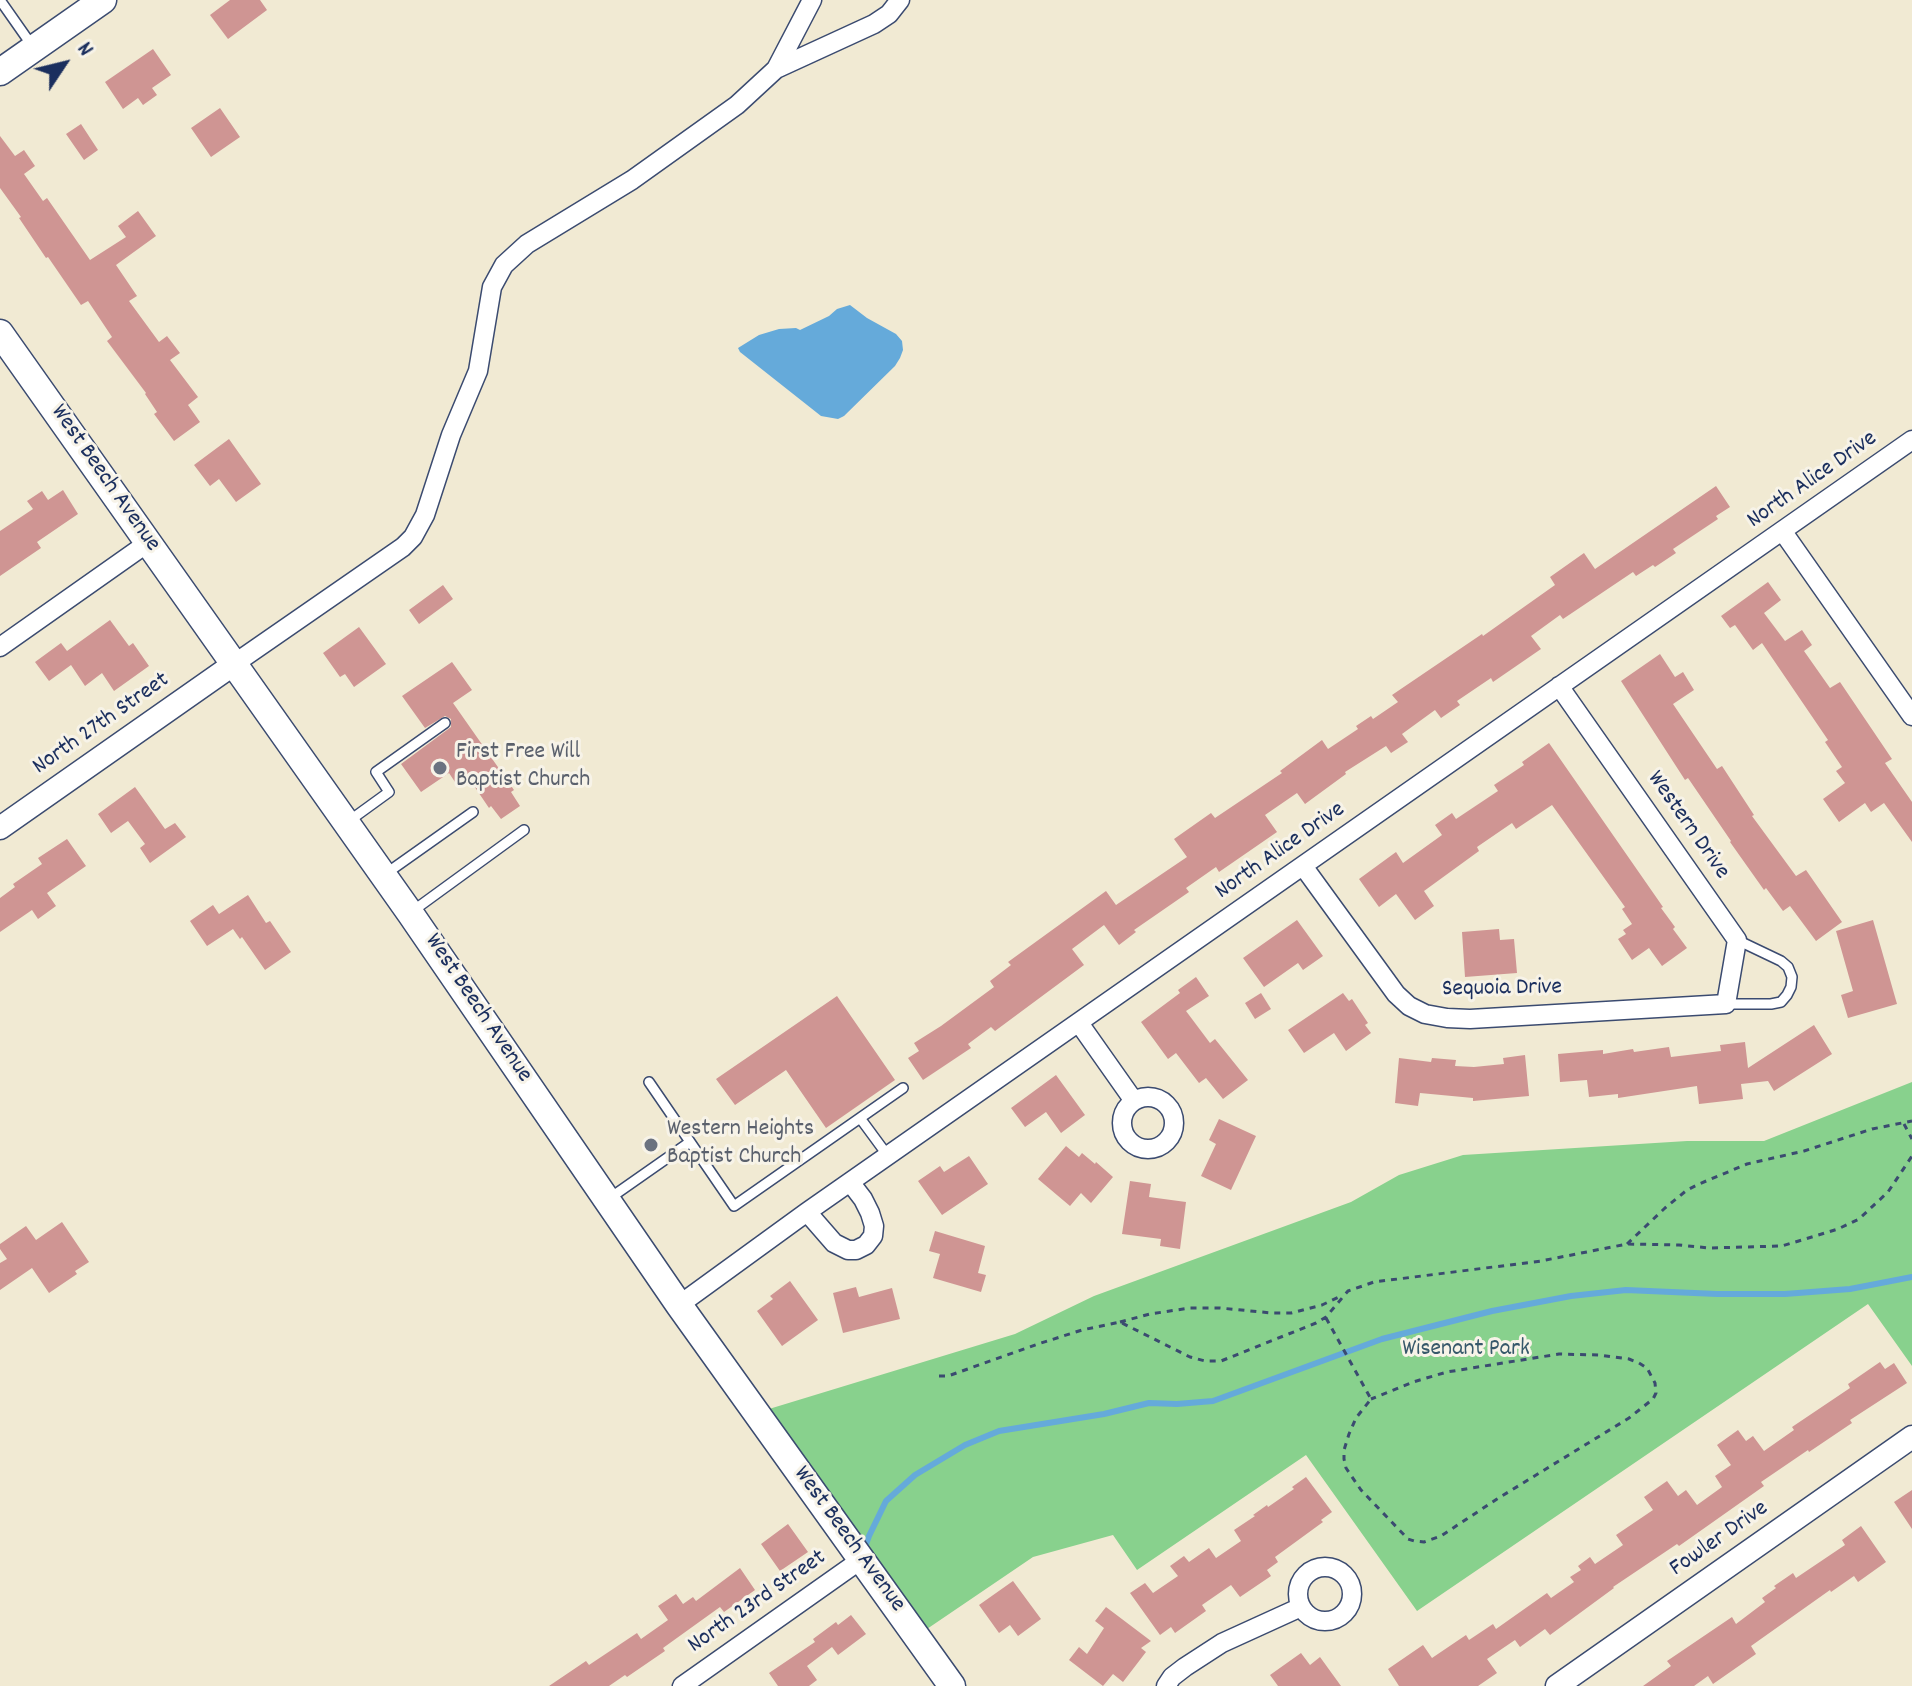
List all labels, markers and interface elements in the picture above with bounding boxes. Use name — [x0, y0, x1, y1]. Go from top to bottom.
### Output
north arrow — [24, 24, 104, 104]
text: N — [68, 37, 100, 63]
street label: West Beech Avenue — [43, 400, 165, 558]
street label: North Alice Drive — [1743, 426, 1883, 536]
street label: North 27th Street — [28, 667, 176, 783]
place label: First Free Will Baptist Church — [456, 740, 590, 796]
marker: First Free Will Baptist Church — [431, 759, 449, 777]
street label: Western Drive — [1639, 766, 1735, 886]
street label: North Alice Drive — [1211, 797, 1351, 907]
street label: West Beech Avenue — [417, 929, 537, 1089]
street label: Sequoia Drive — [1442, 975, 1562, 1005]
place label: Western Heights Baptist Church — [667, 1117, 814, 1173]
marker: Western Heights Baptist Church — [642, 1136, 660, 1154]
park label: Wisenant Park — [1402, 1337, 1530, 1365]
street label: West Beech Avenue — [785, 1462, 911, 1618]
street label: Fowler Drive — [1665, 1496, 1775, 1584]
street label: North 23rd Street — [683, 1545, 833, 1661]

